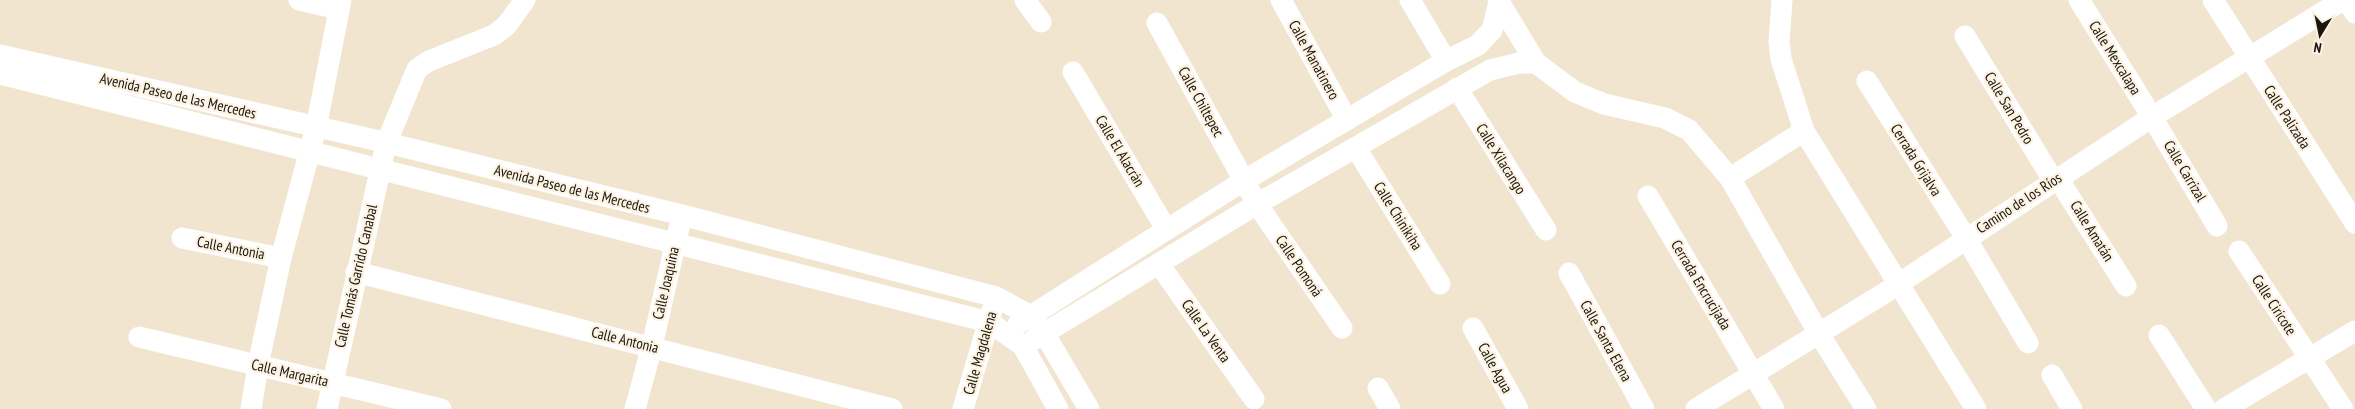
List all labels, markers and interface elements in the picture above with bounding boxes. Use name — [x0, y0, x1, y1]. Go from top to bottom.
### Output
north arrow — [2295, 10, 2345, 60]
street label: Calle Manatinero — [1285, 17, 1344, 103]
street label: Calle Mexcalapa — [2085, 17, 2146, 98]
text: N — [2312, 38, 2323, 57]
street label: Calle Chiltepec — [1174, 63, 1229, 141]
street label: Avenida Paseo de las Mercedes — [98, 68, 258, 123]
street label: Calle San Pedro — [1980, 68, 2038, 147]
street label: Calle Palizada — [2260, 81, 2315, 152]
street label: Calle El Alacrán — [1092, 111, 1149, 190]
street label: Calle Xilacango — [1472, 120, 1531, 198]
street label: Cerrada Grijalva — [1887, 120, 1946, 199]
street label: Calle Carrizal — [2160, 137, 2211, 205]
street label: Avenida Paseo de las Mercedes — [492, 160, 652, 217]
street label: Camino de los Ríos — [1972, 168, 2065, 237]
street label: Calle Chinikiha — [1370, 178, 1427, 254]
street label: Calle Amatán — [2066, 197, 2119, 265]
street label: Calle Tomás Garrido Canabal — [330, 202, 381, 349]
street label: Calle Pomoná — [1272, 231, 1327, 300]
street label: Calle Antonia — [196, 232, 267, 263]
street label: Cerrada Encrucijada — [1667, 236, 1736, 333]
street label: Calle Joaquina — [648, 245, 683, 321]
street label: Calle Ciricote — [2248, 271, 2301, 339]
street label: Calle La Venta — [1178, 295, 1235, 366]
street label: Calle Santa Elena — [1576, 297, 1637, 385]
street label: Calle Magdalena — [959, 309, 1000, 397]
street label: Calle Antonia — [590, 322, 661, 357]
street label: Calle Agua — [1474, 339, 1517, 396]
street label: Calle Margarita — [250, 354, 331, 391]

